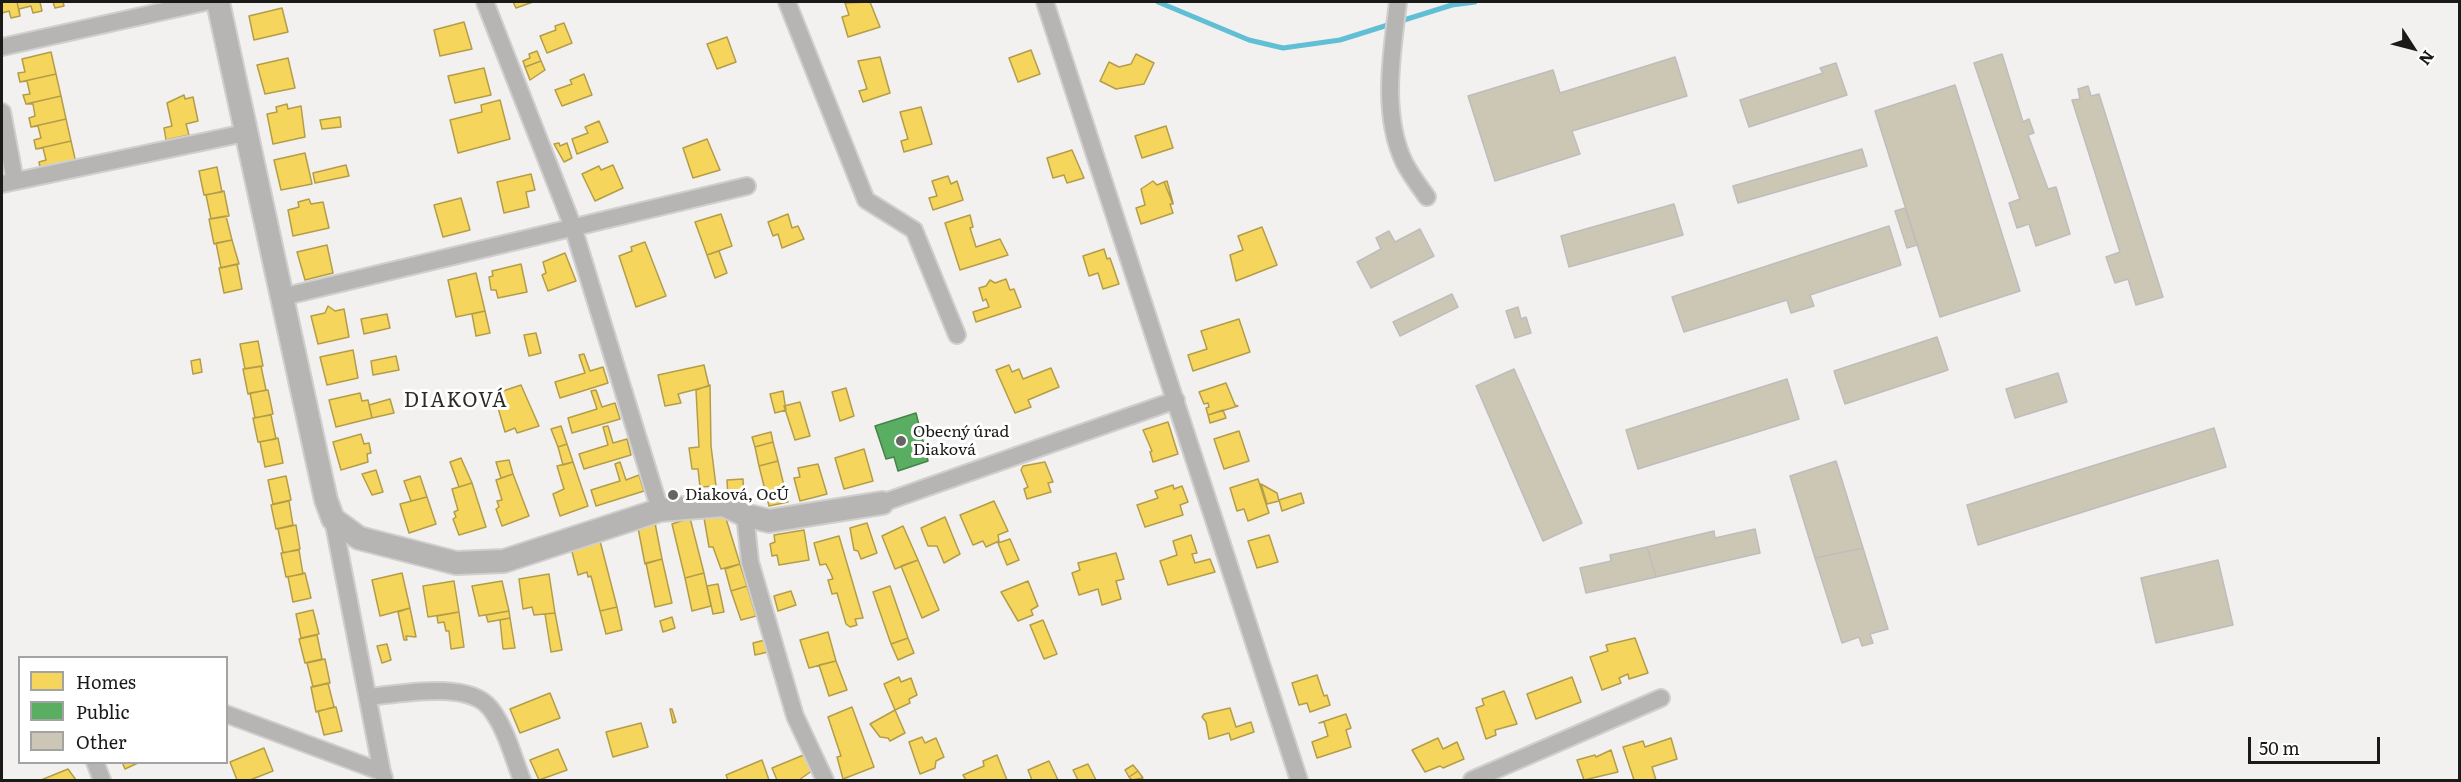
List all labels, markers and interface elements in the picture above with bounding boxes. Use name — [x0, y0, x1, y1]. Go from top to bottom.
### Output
north arrow — [2383, 18, 2443, 78]
text: N — [2414, 46, 2441, 71]
district label: DIAKOVÁ — [404, 389, 508, 413]
place label: Obecný úrad Diaková — [913, 422, 1009, 460]
marker: Obecný úrad Diaková — [894, 434, 908, 448]
place label: Diaková, OcÚ — [685, 485, 789, 505]
marker: Diaková, OcÚ — [666, 488, 680, 502]
legend — [18, 656, 228, 764]
text: Homes — [76, 668, 136, 695]
text: Public — [76, 698, 130, 725]
scale bar — [2251, 725, 2383, 763]
text: Other — [76, 728, 126, 755]
text: 50 m — [2259, 734, 2300, 761]

